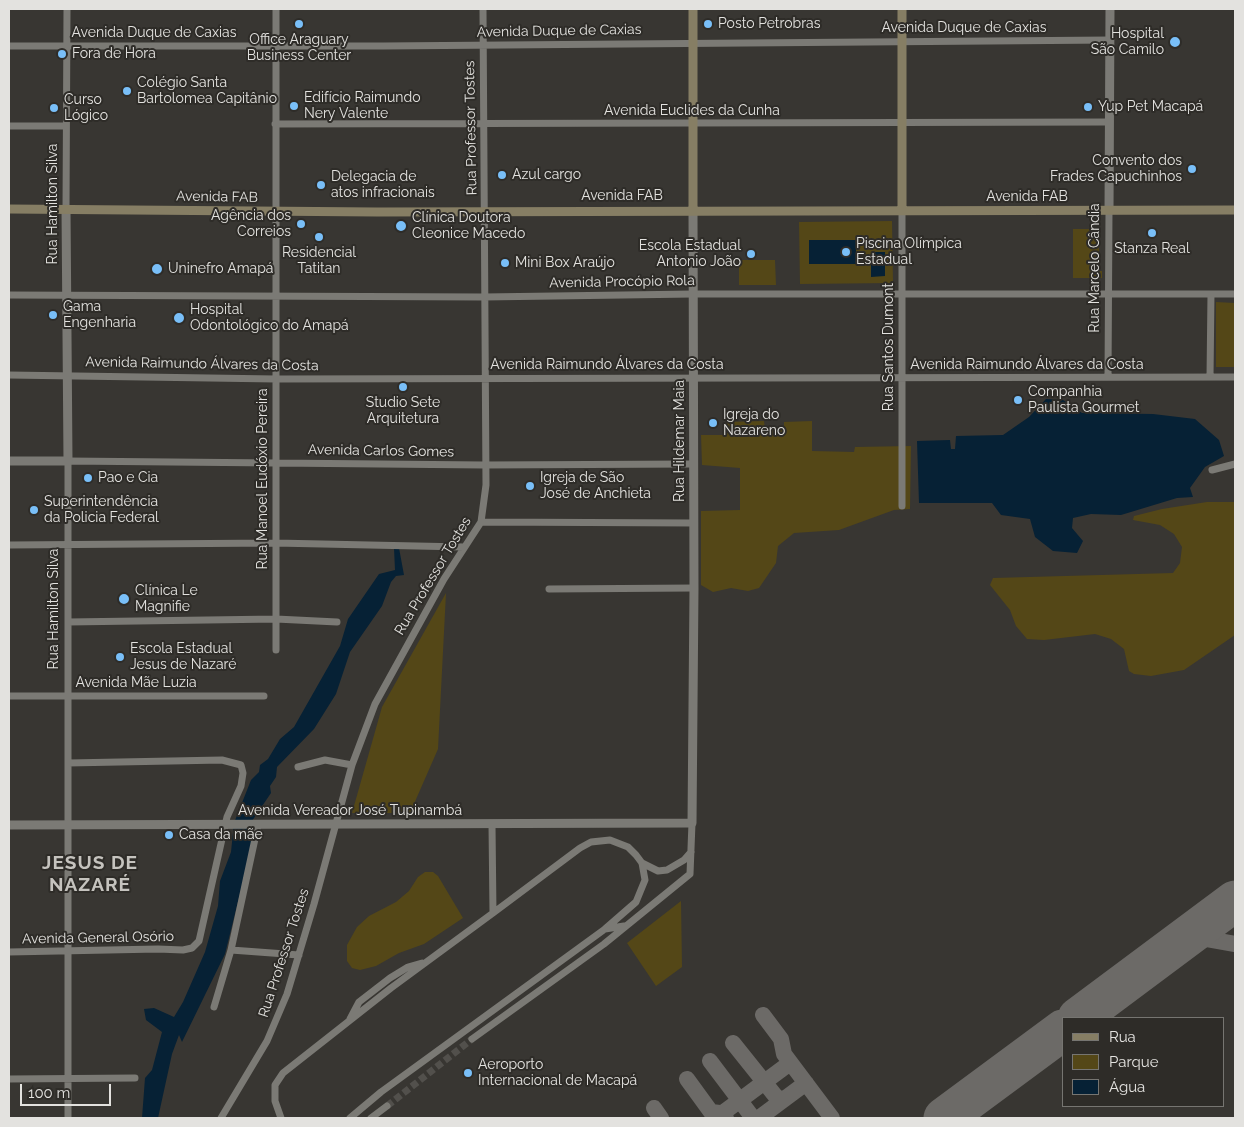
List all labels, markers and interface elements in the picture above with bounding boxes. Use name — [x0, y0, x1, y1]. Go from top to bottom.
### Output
place label: Posto Petrobras — [718, 16, 820, 32]
marker: Office Araguary Business Center — [293, 18, 305, 30]
marker: Posto Petrobras — [702, 18, 714, 30]
street label: Avenida Duque de Caxias — [882, 20, 1046, 36]
street label: Avenida Duque de Caxias — [476, 21, 642, 41]
street label: Avenida Duque de Caxias — [72, 25, 236, 41]
place label: Hospital São Camilo — [1091, 26, 1164, 58]
place label: Office Araguary Business Center — [247, 32, 351, 64]
marker: Hospital São Camilo — [1168, 35, 1182, 49]
place label: Fora de Hora — [72, 46, 156, 62]
marker: Fora de Hora — [56, 48, 68, 60]
street label: Rua Professor Tostes — [461, 61, 481, 195]
place label: Colégio Santa Bartolomea Capitânio — [137, 75, 277, 108]
marker: Colégio Santa Bartolomea Capitânio — [121, 85, 133, 97]
place label: Edifício Raimundo Nery Valente — [304, 90, 420, 122]
place label: Curso Lógico — [64, 92, 108, 124]
place label: Yup Pet Macapá — [1098, 99, 1203, 115]
marker: Edifício Raimundo Nery Valente — [288, 100, 300, 112]
marker: Yup Pet Macapá — [1082, 101, 1094, 113]
marker: Curso Lógico — [48, 102, 60, 114]
street label: Avenida Euclides da Cunha — [604, 103, 780, 119]
street label: Rua Hamilton Silva — [45, 144, 61, 264]
place label: Convento dos Frades Capuchinhos — [1050, 153, 1182, 186]
marker: Convento dos Frades Capuchinhos — [1186, 163, 1198, 175]
place label: Azul cargo — [512, 167, 581, 183]
place label: Delegacia de atos infracionais — [331, 169, 435, 202]
marker: Azul cargo — [496, 169, 508, 181]
marker: Delegacia de atos infracionais — [315, 179, 327, 191]
street label: Avenida FAB — [176, 188, 258, 206]
street label: Avenida FAB — [581, 188, 663, 204]
street label: Avenida FAB — [986, 189, 1068, 205]
street label: Rua Marcelo Cândia — [1087, 203, 1103, 333]
place label: Agência dos Correios — [211, 208, 291, 240]
place label: Clínica Doutora Cleonice Macedo — [412, 210, 525, 242]
marker: Agência dos Correios — [295, 218, 307, 230]
marker: Clínica Doutora Cleonice Macedo — [394, 219, 408, 233]
marker: Stanza Real — [1146, 227, 1158, 239]
marker: Residencial Tatitan — [313, 231, 325, 243]
place label: Piscina Olímpica Estadual — [856, 236, 962, 268]
place label: Escola Estadual Antonio João — [639, 238, 741, 270]
place label: Stanza Real — [1114, 241, 1190, 257]
place label: Residencial Tatitan — [282, 245, 356, 278]
marker: Piscina Olímpica Estadual — [840, 246, 852, 258]
marker: Escola Estadual Antonio João — [745, 248, 757, 260]
place label: Mini Box Araújo — [515, 255, 615, 271]
marker: Mini Box Araújo — [499, 257, 511, 269]
place label: Uninefro Amapá — [168, 261, 273, 277]
marker: Uninefro Amapá — [150, 262, 164, 276]
street label: Avenida Procópio Rola — [549, 272, 695, 292]
street label: Rua Santos Dumont — [881, 283, 897, 411]
place label: Gama Engenharia — [63, 299, 136, 332]
place label: Hospital Odontológico do Amapá — [190, 302, 349, 334]
marker: Gama Engenharia — [47, 309, 59, 321]
marker: Hospital Odontológico do Amapá — [172, 311, 186, 325]
street label: Avenida Raimundo Álvares da Costa — [85, 354, 319, 374]
street label: Avenida Raimundo Álvares da Costa — [490, 357, 724, 373]
street label: Avenida Raimundo Álvares da Costa — [910, 357, 1144, 373]
street label: Rua Hildemar Maia — [672, 380, 688, 502]
marker: Studio Sete Arquitetura — [397, 381, 409, 393]
place label: Companhia Paulista Gourmet — [1028, 384, 1139, 417]
street label: Rua Manoel Eudóxio Pereira — [255, 388, 271, 570]
marker: Companhia Paulista Gourmet — [1012, 394, 1024, 406]
place label: Studio Sete Arquitetura — [366, 395, 440, 428]
place label: Igreja do Nazareno — [723, 407, 785, 440]
marker: Igreja do Nazareno — [707, 417, 719, 429]
street label: Avenida Carlos Gomes — [308, 441, 454, 461]
place label: Pao e Cia — [98, 470, 158, 486]
place label: Igreja de São José de Anchieta — [540, 470, 651, 502]
marker: Pao e Cia — [82, 472, 94, 484]
marker: Igreja de São José de Anchieta — [524, 480, 536, 492]
place label: Superintendência da Policia Federal — [44, 494, 159, 526]
marker: Superintendência da Policia Federal — [28, 504, 40, 516]
street label: Rua Professor Tostes — [391, 514, 475, 638]
street label: Rua Hamilton Silva — [46, 549, 62, 669]
place label: Clínica Le Magnifie — [135, 583, 198, 616]
marker: Clínica Le Magnifie — [117, 592, 131, 606]
place label: Escola Estadual Jesus de Nazaré — [130, 641, 237, 674]
marker: Escola Estadual Jesus de Nazaré — [114, 651, 126, 663]
street label: Avenida Mãe Luzia — [75, 675, 197, 691]
street label: Avenida Vereador José Tupinambá — [238, 803, 462, 819]
place label: Casa da mãe — [179, 827, 263, 843]
marker: Casa da mãe — [163, 829, 175, 841]
district label: JESUS DE NAZARÉ — [41, 852, 139, 896]
street label: Rua Professor Tostes — [255, 886, 313, 1020]
street label: Avenida General Osório — [22, 928, 174, 948]
legend — [1062, 1017, 1224, 1107]
text: Rua — [1109, 1028, 1136, 1046]
text: Parque — [1109, 1053, 1158, 1071]
place label: Aeroporto Internacional de Macapá — [478, 1057, 637, 1090]
marker: Aeroporto Internacional de Macapá — [462, 1067, 474, 1079]
scale bar — [22, 1074, 114, 1106]
text: Água — [1109, 1078, 1145, 1096]
text: 100 m — [28, 1084, 70, 1102]

